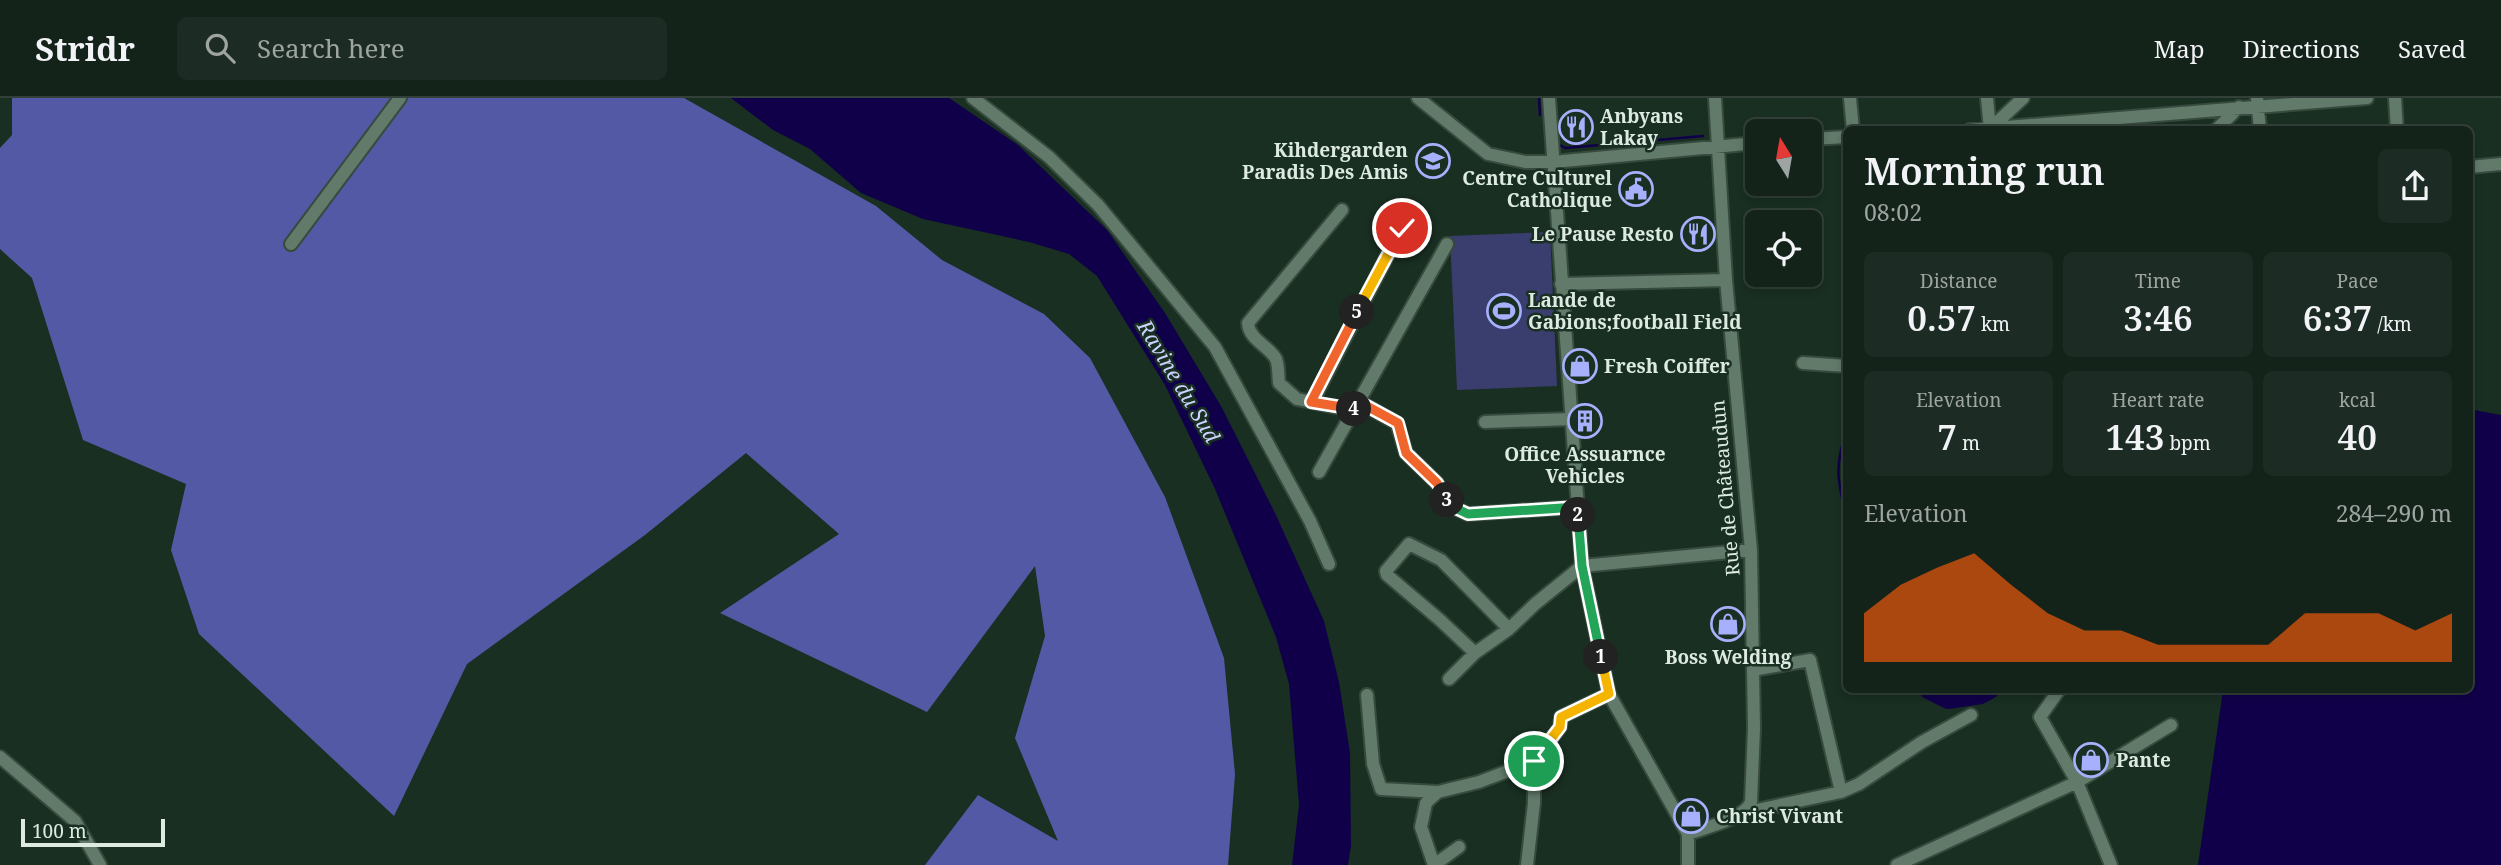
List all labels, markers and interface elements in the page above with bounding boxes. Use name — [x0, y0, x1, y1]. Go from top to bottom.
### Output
search box — [177, 17, 667, 80]
text: Stridr — [35, 26, 135, 71]
icon: search — [201, 29, 239, 67]
text: Search here — [257, 30, 405, 66]
text: Map — [2154, 32, 2205, 65]
text: Directions — [2243, 32, 2360, 65]
text: Saved — [2398, 32, 2466, 65]
place label: Anbyans Lakay — [1600, 103, 1683, 151]
restaurant icon: Anbyans Lakay — [1557, 108, 1595, 146]
north arrow — [1745, 119, 1822, 196]
map controls — [1745, 119, 1822, 287]
place label: Kihdergarden Paradis Des Amis — [1242, 137, 1408, 185]
school or university icon: Kihdergarden Paradis Des Amis — [1414, 142, 1452, 180]
text: Morning run — [1864, 144, 2105, 196]
button: share — [2378, 149, 2452, 223]
place label: Centre Culturel Catholique — [1462, 165, 1612, 213]
public building icon: Centre Culturel Catholique — [1617, 170, 1655, 208]
text: 08:02 — [1864, 196, 1922, 228]
pin — [1372, 198, 1432, 258]
icon: check — [1383, 209, 1421, 247]
button: locate — [1745, 210, 1822, 287]
restaurant icon: Le Pause Resto — [1679, 215, 1717, 253]
place label: Le Pause Resto — [1532, 221, 1674, 247]
text: Distance — [1920, 268, 1997, 294]
text: Time — [2135, 268, 2181, 294]
text: Pace — [2336, 268, 2378, 294]
place label: Lande de Gabions;football Field — [1528, 287, 1742, 335]
sports icon: Lande de Gabions;football Field — [1485, 292, 1523, 330]
pin: 5 — [1340, 294, 1374, 330]
text: 0.57 — [1907, 294, 1976, 341]
text: 3:46 — [2123, 294, 2193, 341]
text: 6:37 — [2303, 294, 2372, 341]
text: 5 — [1351, 298, 1362, 324]
text: km — [1976, 311, 2010, 337]
text: /km — [2372, 311, 2412, 337]
water label: Ravine du Sud — [1131, 314, 1227, 448]
shop icon: Fresh Coiffer — [1561, 347, 1599, 385]
place label: Fresh Coiffer — [1604, 353, 1730, 379]
text: Elevation — [1916, 387, 2001, 413]
text: Heart rate — [2112, 387, 2204, 413]
text: kcal — [2339, 387, 2376, 413]
pin: 4 — [1336, 392, 1372, 426]
text: 4 — [1348, 395, 1359, 421]
street label: Rue de Châteaudun — [1704, 399, 1746, 577]
building icon: Office Assuarnce Vehicles — [1566, 402, 1604, 440]
text: 7 — [1937, 413, 1957, 460]
text: 143 — [2105, 413, 2164, 460]
text: 40 — [2338, 413, 2377, 460]
text: m — [1957, 430, 1980, 456]
text: bpm — [2164, 430, 2211, 456]
place label: Office Assuarnce Vehicles — [1504, 441, 1666, 489]
pin: 3 — [1430, 482, 1464, 518]
text: 3 — [1441, 486, 1452, 512]
text: Elevation — [1864, 497, 1968, 529]
text: 284–290 m — [2336, 497, 2452, 529]
pin: 2 — [1560, 498, 1596, 532]
text: 2 — [1572, 501, 1583, 527]
shop icon: Boss Welding — [1709, 605, 1747, 643]
pin: 1 — [1584, 640, 1618, 674]
text: 1 — [1595, 643, 1606, 669]
place label: Boss Welding — [1665, 644, 1792, 670]
pin — [1504, 731, 1564, 791]
shop icon: Pante — [2072, 741, 2110, 779]
icon: arrive — [1515, 742, 1553, 780]
place label: Pante — [2116, 747, 2171, 773]
shop icon: Christ Vivant — [1672, 797, 1710, 835]
place label: Christ Vivant — [1716, 803, 1843, 829]
scale bar — [21, 816, 164, 848]
text: 100 m — [32, 818, 87, 844]

